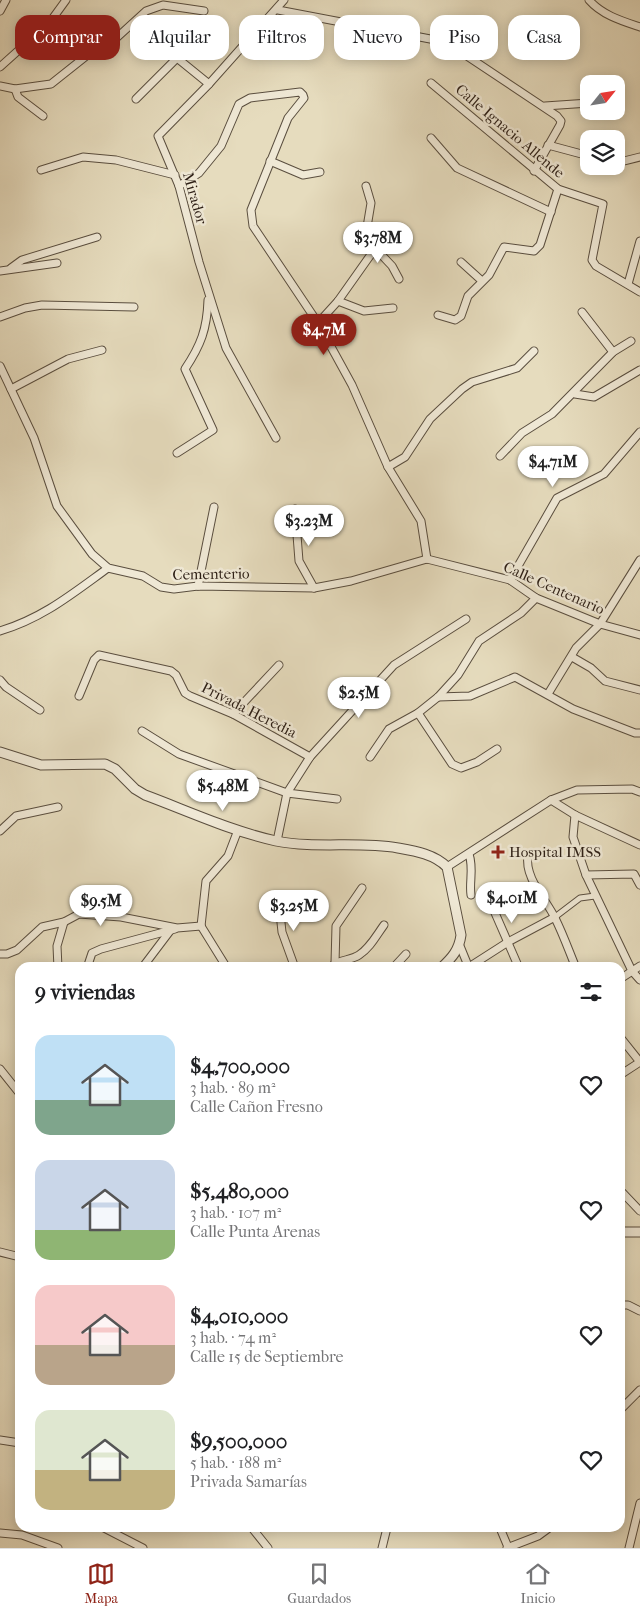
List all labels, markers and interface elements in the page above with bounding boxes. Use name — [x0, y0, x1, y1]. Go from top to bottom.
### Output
chip: Comprar — [15, 15, 120, 60]
chip: Alquilar — [130, 15, 229, 60]
chip: Filtros — [239, 15, 324, 60]
chip: Nuevo — [334, 15, 420, 60]
chip: Piso — [430, 15, 498, 60]
chip: Casa — [508, 15, 580, 60]
north arrow — [580, 75, 625, 120]
map controls — [580, 75, 625, 175]
street label: Calle Ignacio Allende — [452, 80, 569, 182]
button: layers — [580, 130, 625, 175]
street label: Mirador — [179, 170, 211, 227]
pin: $3.78M — [337, 222, 419, 264]
text: $3.78M — [354, 228, 402, 247]
pin: $4.7M — [289, 314, 359, 356]
text: $4.7M — [302, 320, 346, 339]
pin: $4.71M — [512, 446, 594, 488]
text: $4.71M — [529, 452, 577, 471]
pin: $3.23M — [268, 504, 350, 547]
text: $3.23M — [285, 511, 333, 530]
street label: Calle Centenario — [501, 558, 608, 618]
street label: Cementerio — [172, 564, 250, 584]
pin: $2.5M — [324, 676, 394, 719]
street label: Privada Heredia — [198, 678, 301, 742]
text: $2.5M — [338, 683, 380, 702]
pin: $5.48M — [182, 770, 264, 812]
text: $5.48M — [197, 776, 249, 795]
place label: Hospital IMSS — [509, 843, 601, 861]
marker: Hospital IMSS — [491, 845, 505, 859]
pin: $4.01M — [471, 882, 553, 924]
pin: $9.5M — [66, 884, 136, 927]
text: $4.01M — [487, 888, 537, 907]
pin: $3.25M — [253, 890, 335, 932]
text: $9.5M — [80, 891, 122, 910]
text: $3.25M — [270, 896, 318, 915]
icon: filters — [577, 978, 605, 1006]
text: 9 viviendas — [35, 980, 135, 1004]
text: $4,700,000 — [190, 1054, 290, 1078]
icon: home — [75, 1055, 135, 1115]
icon: heart — [577, 1071, 605, 1099]
text: 3 hab. · 89 m² — [190, 1078, 276, 1097]
text: Calle Cañon Fresno — [190, 1097, 323, 1116]
text: $5,480,000 — [190, 1179, 289, 1203]
icon: home — [75, 1180, 135, 1240]
icon: heart — [577, 1196, 605, 1224]
text: 3 hab. · 107 m² — [190, 1203, 281, 1222]
text: Calle Punta Arenas — [190, 1222, 320, 1241]
text: $4,010,000 — [190, 1304, 288, 1328]
icon: home — [75, 1305, 135, 1365]
icon: heart — [577, 1321, 605, 1349]
text: 3 hab. · 74 m² — [190, 1328, 276, 1347]
text: Calle 15 de Septiembre — [190, 1347, 344, 1366]
text: $9,500,000 — [190, 1429, 287, 1453]
icon: home — [75, 1430, 135, 1490]
icon: heart — [577, 1446, 605, 1474]
text: 5 hab. · 188 m² — [190, 1453, 281, 1472]
text: Privada Samarías — [190, 1472, 307, 1491]
tab: Mapa — [85, 1560, 118, 1607]
tab: Guardados — [287, 1560, 351, 1607]
tab: Inicio — [520, 1560, 555, 1607]

